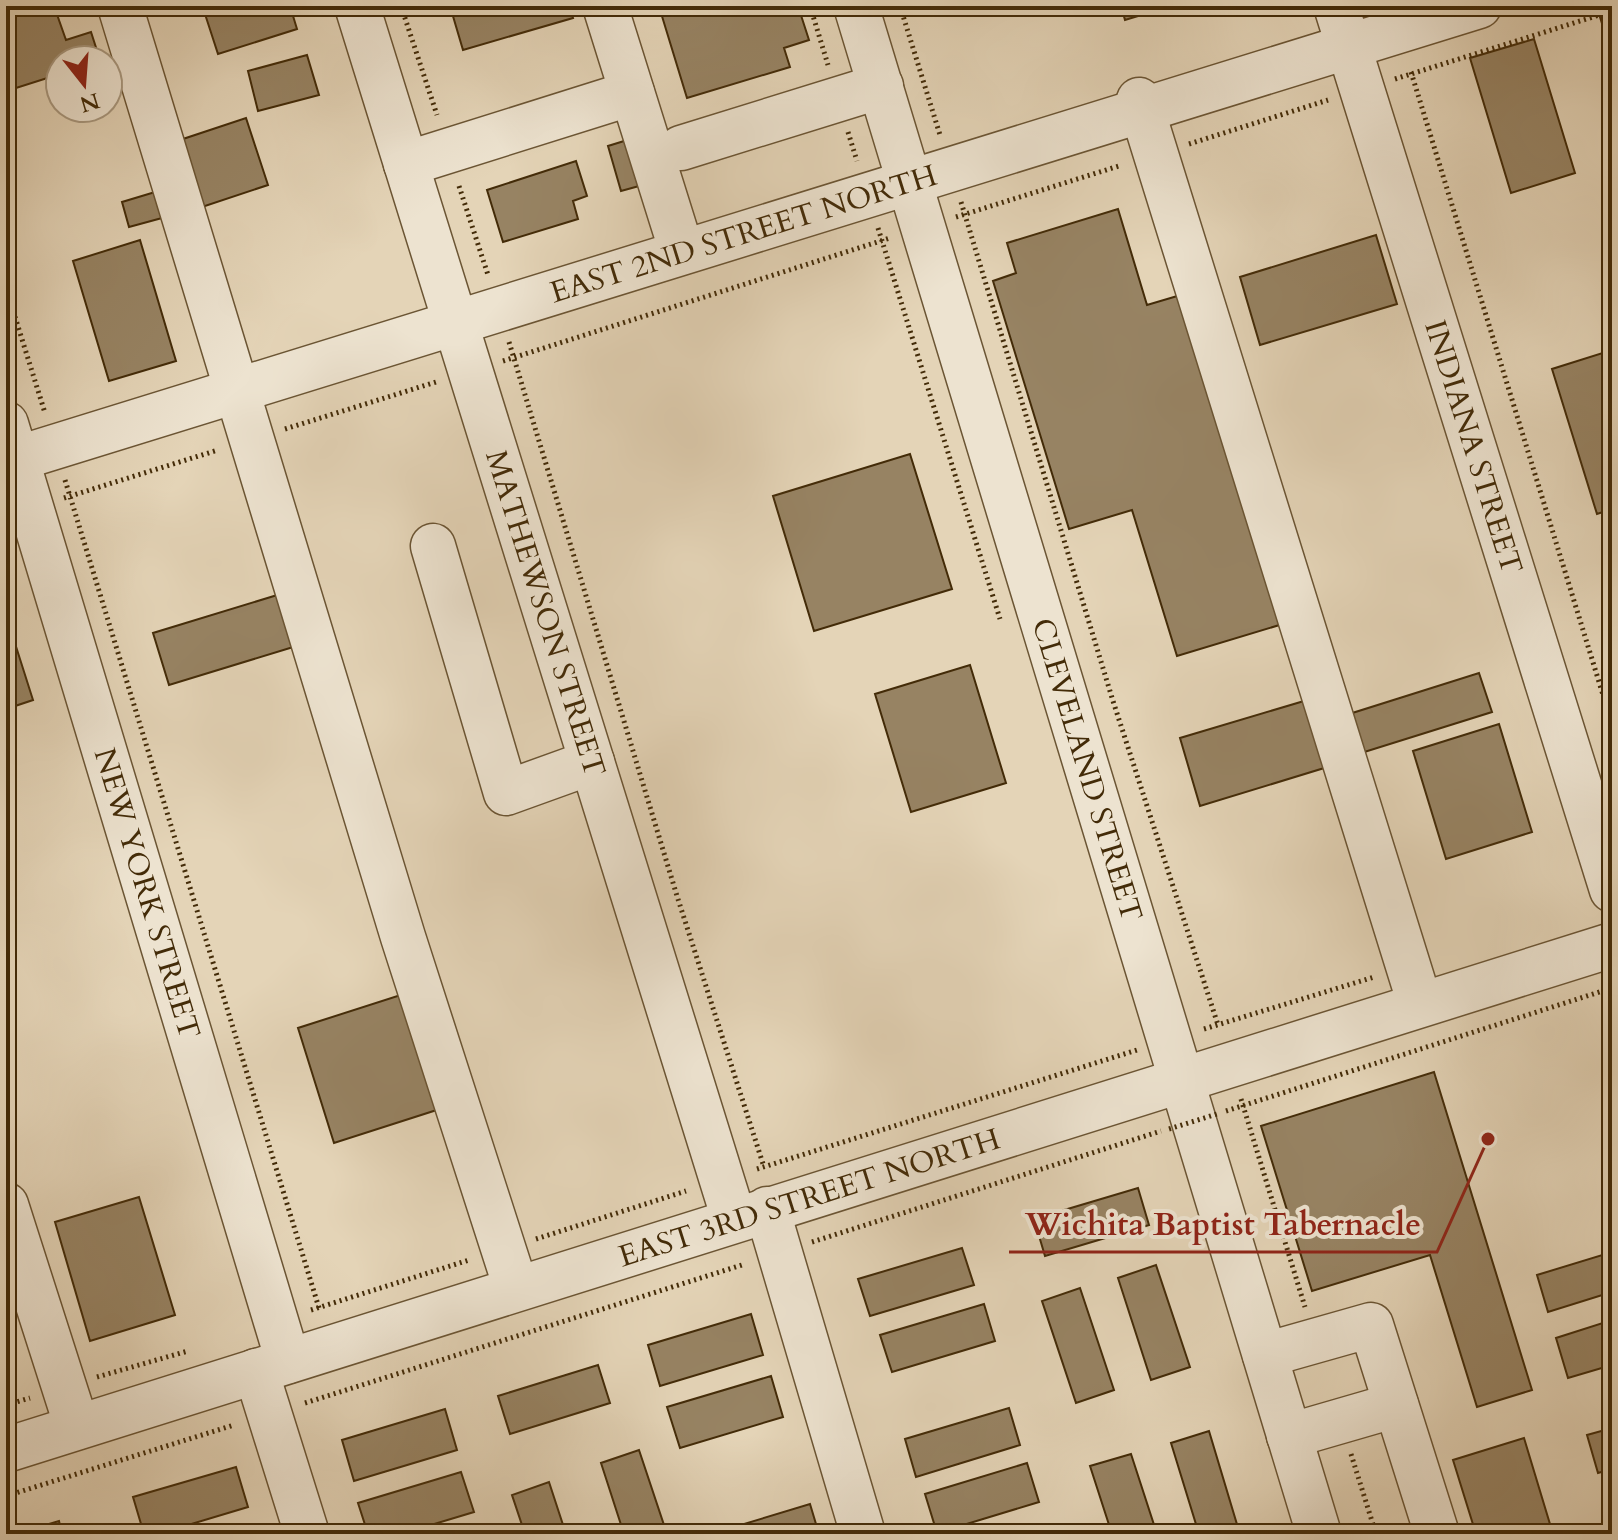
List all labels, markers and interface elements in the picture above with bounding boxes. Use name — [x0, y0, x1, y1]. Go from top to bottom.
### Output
north arrow — [44, 44, 124, 124]
text: N — [76, 85, 103, 119]
street label: EAST 2ND STREET NORTH — [545, 155, 942, 313]
street label: INDIANA STREET — [1415, 315, 1533, 579]
street label: MATHEWSON STREET — [476, 445, 616, 782]
street label: CLEVELAND STREET — [1022, 613, 1153, 926]
street label: NEW YORK STREET — [84, 743, 210, 1044]
street label: EAST 3RD STREET NORTH — [613, 1118, 1005, 1277]
callout: Wichita Baptist Tabernacle — [1009, 1196, 1437, 1252]
text: Wichita Baptist Tabernacle — [1024, 1203, 1421, 1247]

